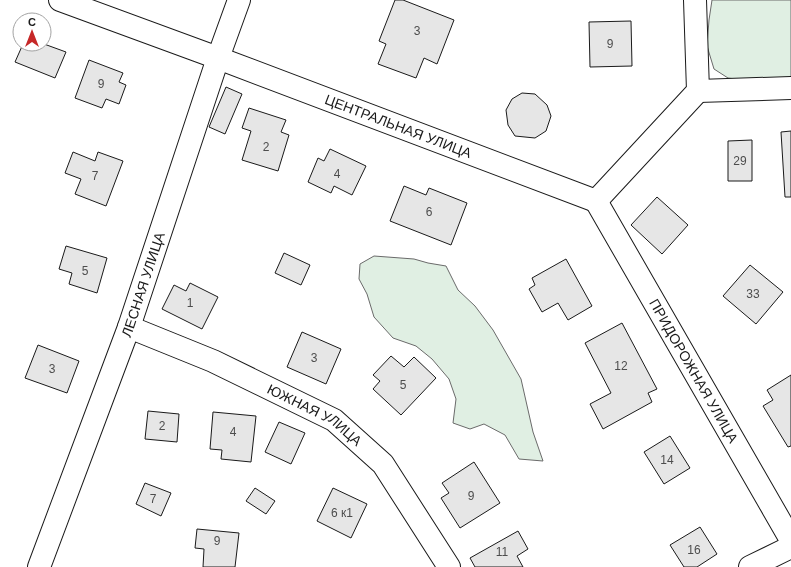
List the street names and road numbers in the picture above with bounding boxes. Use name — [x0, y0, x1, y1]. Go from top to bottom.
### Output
street label: ЦЕНТРАЛЬНАЯ УЛИЦА — [323, 91, 474, 161]
street label: ЛЕСНАЯ УЛИЦА — [118, 229, 168, 339]
street label: ПРИДОРОЖНАЯ УЛИЦА — [646, 296, 742, 446]
street label: ЮЖНАЯ УЛИЦА — [265, 381, 366, 450]

